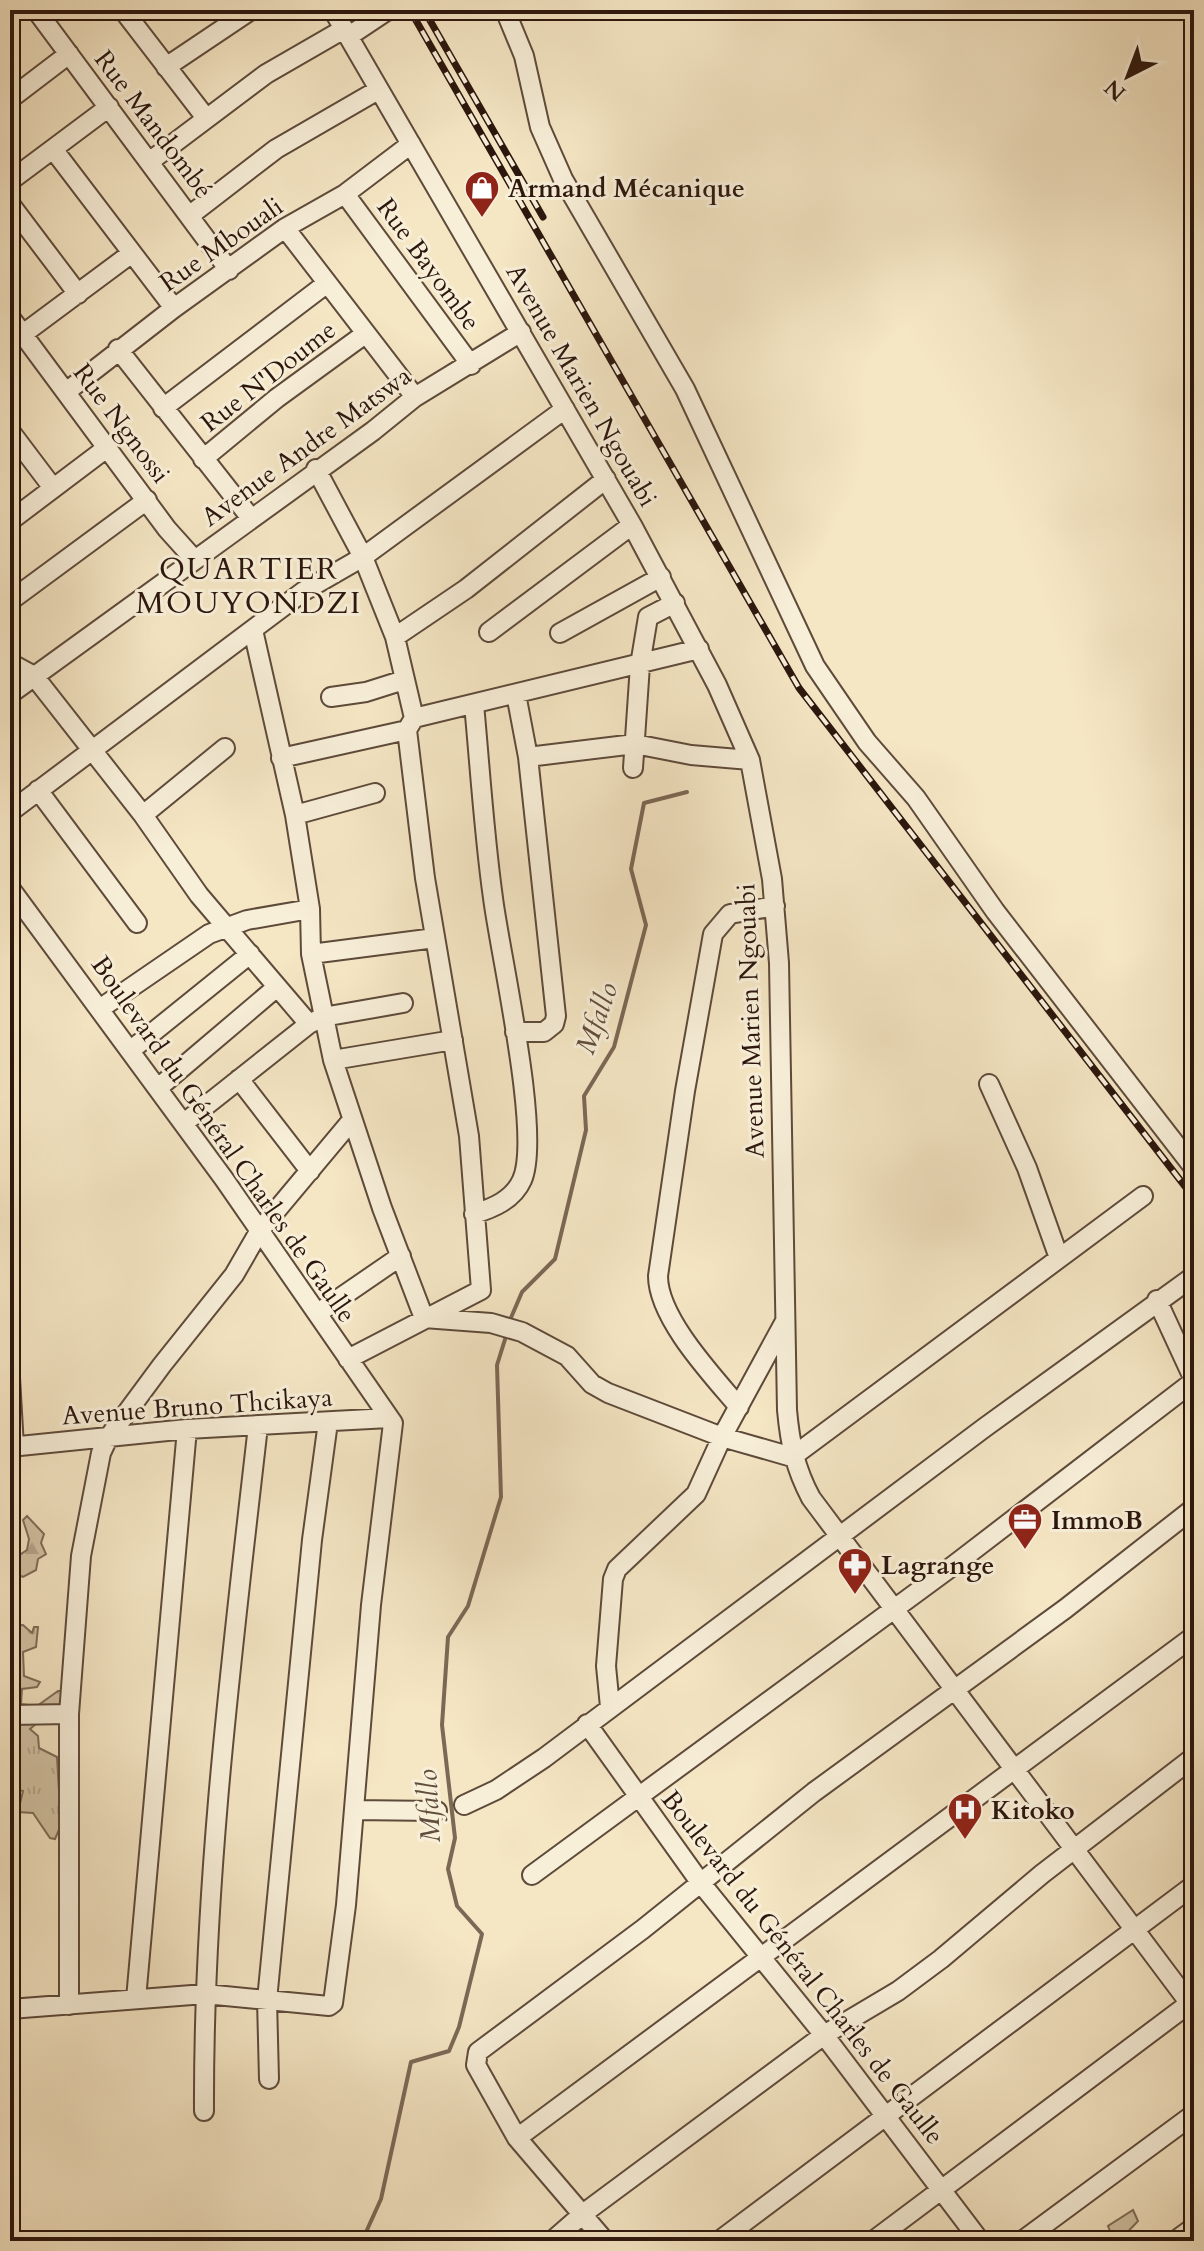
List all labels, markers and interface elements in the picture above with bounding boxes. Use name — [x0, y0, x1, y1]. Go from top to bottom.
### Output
north arrow — [1088, 36, 1168, 116]
street label: Rue Mandombé — [86, 43, 221, 206]
text: N — [1098, 73, 1132, 108]
shop icon: Armand Mécanique — [463, 169, 501, 219]
place label: Armand Mécanique — [508, 171, 745, 206]
street label: Rue Mbouali — [153, 189, 290, 300]
street label: Rue Bayombe — [369, 191, 488, 337]
street label: Avenue Marien Ngouabi — [498, 257, 665, 513]
street label: Rue N'Doume — [194, 313, 343, 440]
street label: Rue Ngnossi — [65, 356, 178, 490]
street label: Avenue Andre Matswa — [194, 358, 418, 534]
district label: QUARTIER MOUYONDZI — [136, 549, 362, 624]
street label: Avenue Marien Ngouabi — [728, 883, 773, 1159]
street label: Boulevard du Général Charles de Gaulle — [83, 949, 364, 1330]
water label: Mfallo — [566, 977, 627, 1059]
street label: Avenue Bruno Thcikaya — [61, 1380, 334, 1433]
office icon: ImmoB — [1006, 1501, 1044, 1551]
place label: ImmoB — [1051, 1503, 1143, 1538]
pharmacy icon: Lagrange — [836, 1546, 874, 1596]
place label: Lagrange — [881, 1548, 994, 1583]
water label: Mfallo — [408, 1768, 450, 1844]
street label: Boulevard du Général Charles de Gaulle — [653, 1783, 952, 2152]
hospital icon: Kitoko — [946, 1791, 984, 1841]
place label: Kitoko — [991, 1793, 1075, 1828]

